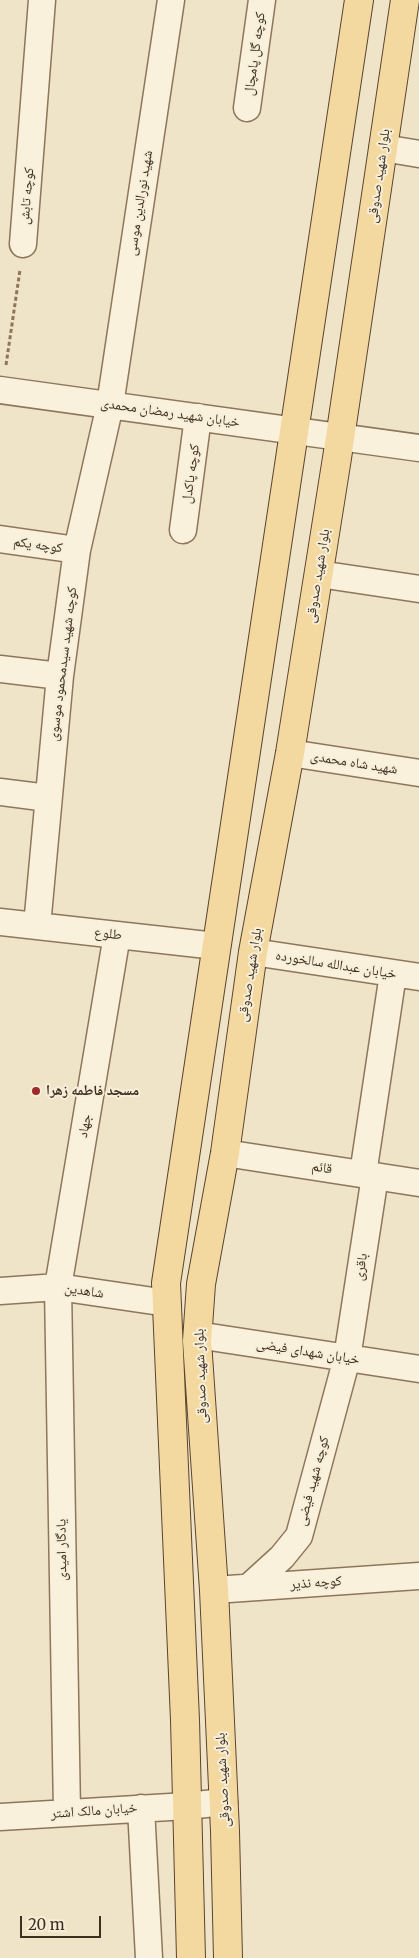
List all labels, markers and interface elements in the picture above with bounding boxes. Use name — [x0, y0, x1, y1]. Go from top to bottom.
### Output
street label: کوچه گل پامچال — [241, 11, 269, 97]
street label: بلوار شهید صدوقی — [364, 128, 394, 224]
street label: شهید نورالدین موسی — [123, 149, 157, 257]
street label: کوچه تابش — [16, 167, 38, 225]
street label: خیابان شهید رمضان محمدی — [99, 395, 241, 431]
street label: کوچه پاکدل — [179, 443, 203, 505]
street label: بلوار شهید صدوقی — [302, 528, 334, 624]
street label: کوچه یکم — [12, 533, 64, 557]
street label: کوچه شهید سیدمحمود موسوی — [45, 586, 81, 742]
street label: شهید شاه محمدی — [309, 748, 399, 778]
street label: طلوع — [93, 924, 123, 944]
street label: بلوار شهید صدوقی — [234, 927, 266, 1023]
street label: خیابان عبدالله سالخورده — [274, 947, 398, 983]
place label: مسجد فاطمه زهرا — [46, 1083, 139, 1099]
marker: مسجد فاطمه زهرا — [30, 1085, 42, 1097]
street label: جهاد — [75, 1113, 95, 1139]
street label: قائم — [310, 1158, 334, 1178]
street label: باقری — [351, 1252, 371, 1282]
street label: شاهدین — [63, 1280, 105, 1302]
street label: بلوار شهید صدوقی — [191, 1328, 211, 1424]
street label: خیابان شهدای فیضی — [255, 1336, 361, 1368]
street label: کوچه شهید فیضی — [293, 1434, 333, 1528]
street label: یادگار امیدی — [53, 1519, 71, 1581]
street label: کوچه نذیر — [290, 1573, 342, 1593]
street label: بلوار شهید صدوقی — [212, 1732, 234, 1828]
street label: خیابان مالک اشتر — [50, 1800, 138, 1822]
scale bar — [22, 1906, 104, 1938]
text: 20 m — [28, 1915, 65, 1934]

